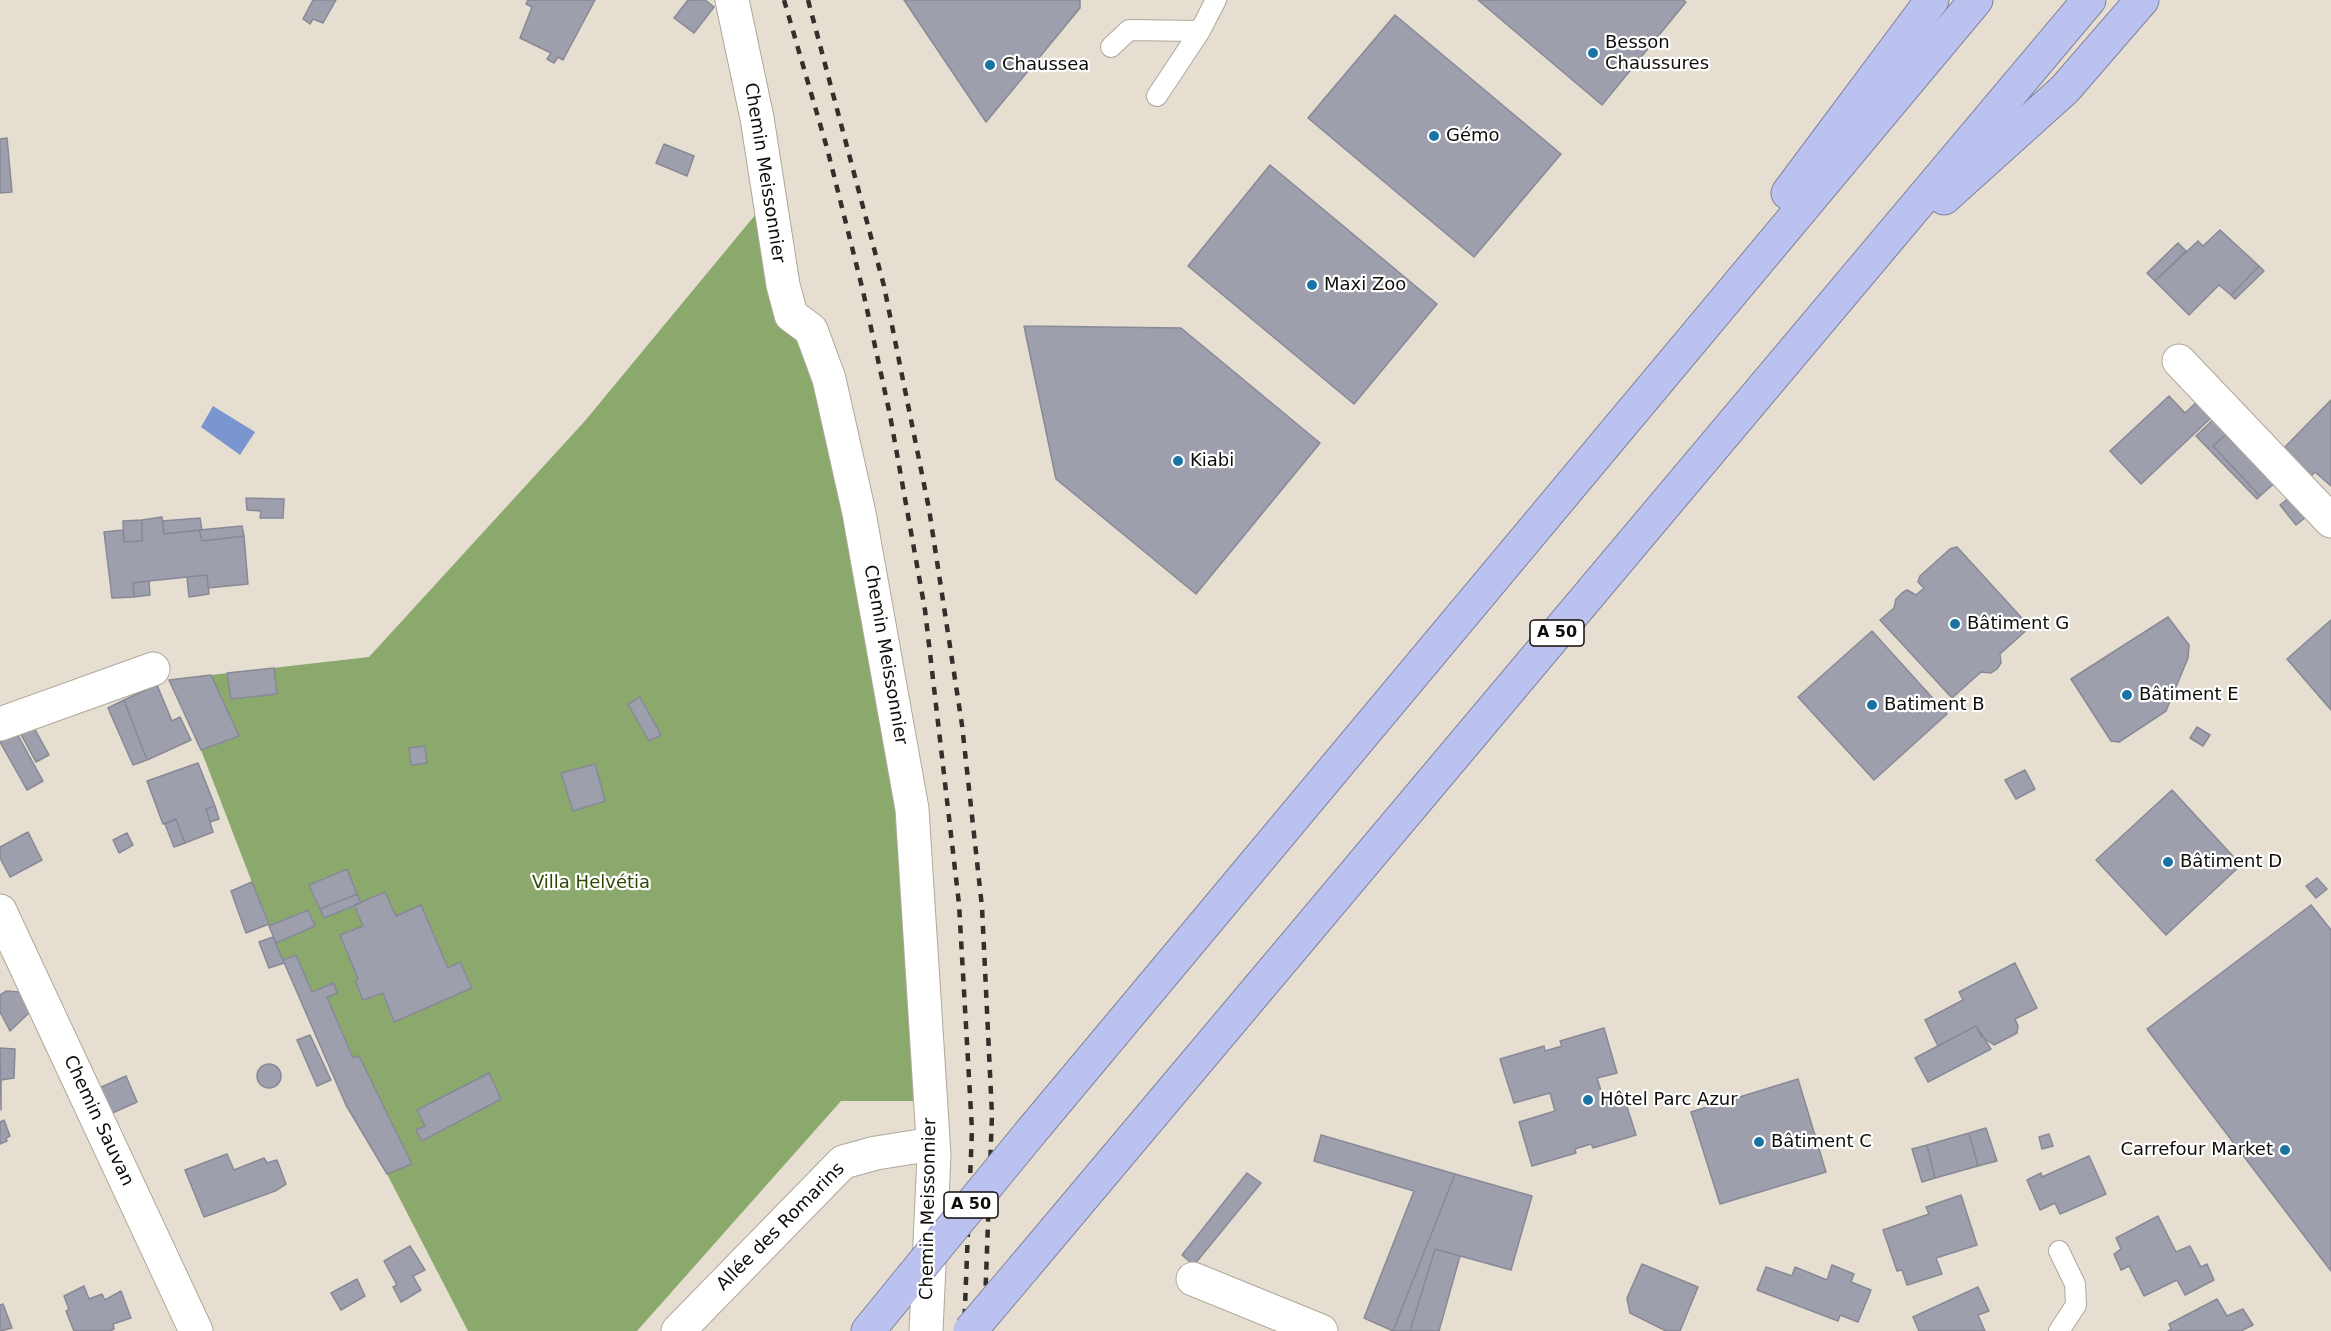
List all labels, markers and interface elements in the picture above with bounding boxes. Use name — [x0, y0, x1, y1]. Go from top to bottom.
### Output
place label: Besson Chaussures — [1605, 32, 1709, 74]
marker: Besson Chaussures — [1586, 46, 1600, 60]
place label: Chaussea — [1002, 54, 1089, 76]
marker: Chaussea — [983, 58, 997, 72]
street label: Chemin Meissonnier — [739, 81, 789, 265]
place label: Gémo — [1446, 125, 1500, 147]
marker: Gémo — [1427, 129, 1441, 143]
place label: Maxi Zoo — [1324, 274, 1406, 296]
marker: Maxi Zoo — [1305, 278, 1319, 292]
place label: Kiabi — [1190, 450, 1234, 472]
marker: Kiabi — [1171, 454, 1185, 468]
street label: Chemin Meissonnier — [859, 563, 911, 747]
place label: Bâtiment G — [1967, 613, 2069, 635]
marker: Bâtiment G — [1948, 617, 1962, 631]
road number: A 50 — [1530, 620, 1584, 646]
place label: Bâtiment E — [2139, 684, 2239, 706]
marker: Bâtiment E — [2120, 688, 2134, 702]
place label: Batiment B — [1884, 694, 1985, 716]
marker: Batiment B — [1865, 698, 1879, 712]
place label: Bâtiment D — [2180, 851, 2282, 873]
marker: Bâtiment D — [2161, 855, 2175, 869]
park label: Villa Helvétia — [532, 872, 650, 894]
street label: Chemin Sauvan — [58, 1052, 138, 1190]
place label: Hôtel Parc Azur — [1600, 1089, 1738, 1111]
marker: Hôtel Parc Azur — [1581, 1093, 1595, 1107]
street label: Chemin Meissonnier — [917, 1118, 941, 1300]
place label: Bâtiment C — [1771, 1131, 1872, 1153]
marker: Bâtiment C — [1752, 1135, 1766, 1149]
place label: Carrefour Market — [2120, 1139, 2273, 1161]
marker: Carrefour Market — [2278, 1143, 2292, 1157]
street label: Allée des Romarins — [712, 1158, 850, 1296]
road number: A 50 — [944, 1192, 998, 1218]

